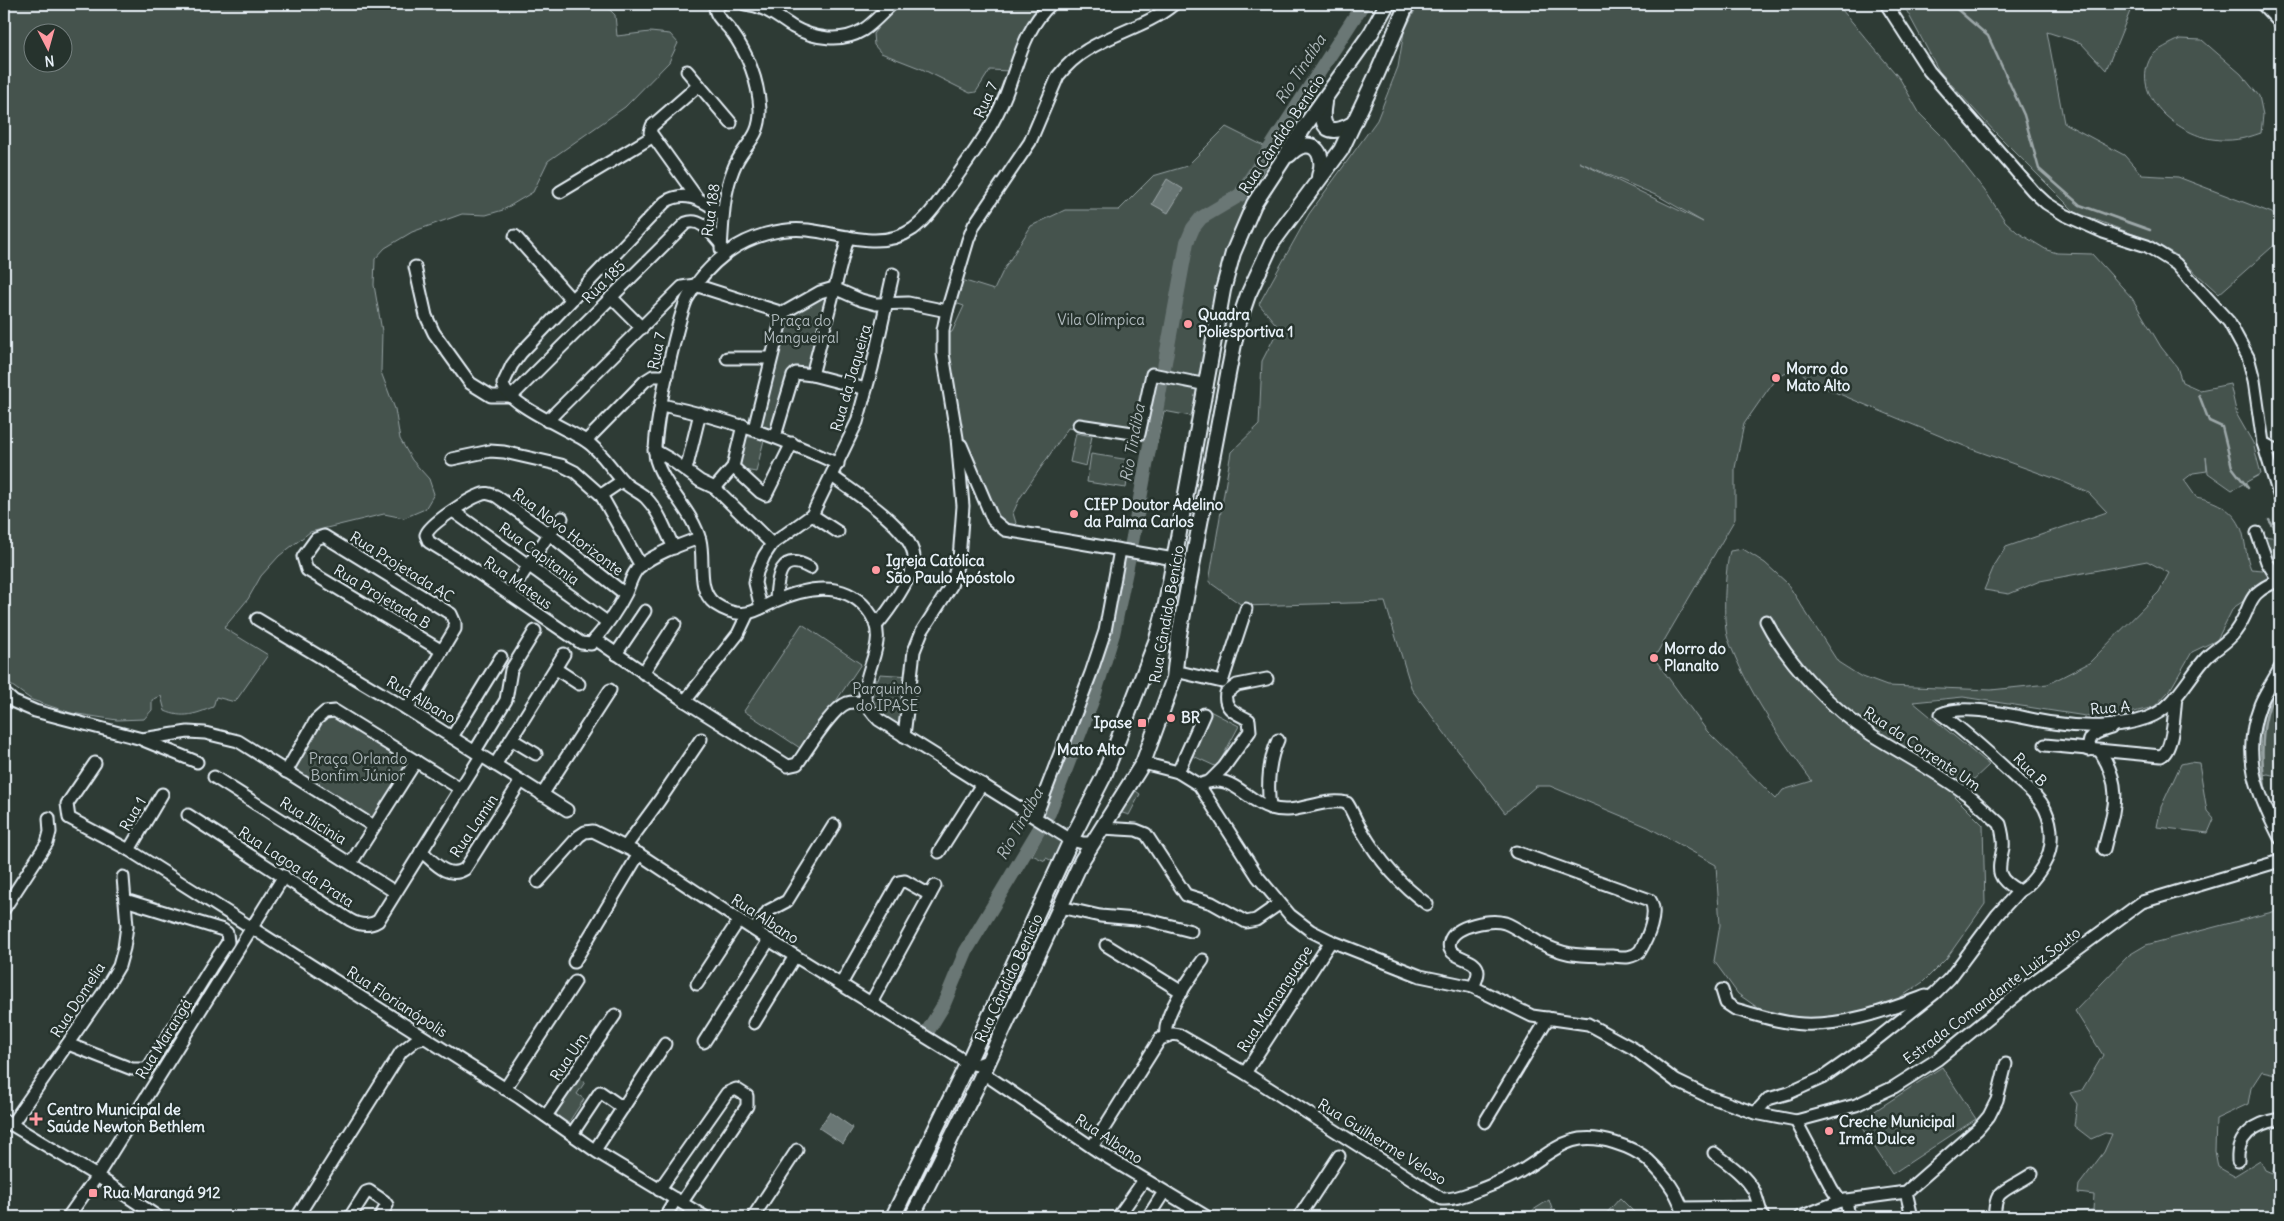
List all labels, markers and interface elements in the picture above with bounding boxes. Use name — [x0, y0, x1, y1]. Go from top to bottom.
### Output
north arrow — [22, 22, 72, 72]
water label: Rio Tindiba — [1270, 30, 1330, 107]
text: N — [44, 51, 55, 70]
street label: Rua Cândido Benício — [1235, 71, 1329, 197]
street label: Rua 7 — [969, 79, 1002, 121]
street label: Rua 188 — [697, 182, 724, 238]
street label: Rua 185 — [578, 256, 629, 307]
place label: Quadra Poliesportiva 1 — [1198, 305, 1294, 342]
park label: Vila Olímpica — [1057, 310, 1145, 329]
park label: Praça do Mangueiral — [763, 311, 839, 347]
marker: Quadra Poliesportiva 1 — [1182, 318, 1194, 330]
street label: Rua da Jaqueira — [826, 322, 875, 433]
street label: Rua 7 — [643, 331, 670, 371]
place label: Morro do Mato Alto — [1786, 359, 1851, 395]
marker: Morro do Mato Alto — [1770, 372, 1782, 384]
water label: Rio Tindiba — [1115, 402, 1149, 484]
street label: Rua Novo Horizonte — [509, 484, 627, 579]
place label: CIEP Doutor Adelino da Palma Carlos — [1084, 495, 1224, 531]
marker: CIEP Doutor Adelino da Palma Carlos — [1068, 508, 1080, 520]
street label: Rua Capitania — [495, 518, 584, 589]
street label: Rua Projetada AC — [347, 527, 458, 606]
street label: Rua Cândido Benício — [1145, 543, 1188, 684]
place label: Igreja Católica São Paulo Apóstolo — [886, 551, 1015, 588]
street label: Rua Mateus — [480, 552, 556, 613]
street label: Rua Projetada B — [330, 560, 434, 633]
marker: Igreja Católica São Paulo Apóstolo — [870, 564, 882, 576]
place label: Morro do Planalto — [1664, 639, 1726, 675]
marker: Morro do Planalto — [1648, 652, 1660, 664]
street label: Rua Albano — [383, 672, 459, 728]
park label: Parquinho do IPASE — [852, 679, 922, 715]
street label: Rua A — [2089, 697, 2131, 718]
street label: Rua da Corrente Um — [1860, 702, 1985, 795]
place label: BR — [1181, 708, 1201, 727]
marker: BR — [1165, 712, 1177, 724]
place label: Ipase — [1094, 713, 1132, 733]
marker: Ipase — [1136, 717, 1148, 729]
district label: Mato Alto — [1057, 739, 1125, 759]
park label: Praça Orlando Bonfim Júnior — [309, 749, 407, 785]
street label: Rua B — [2009, 749, 2051, 791]
water label: Rio Tindiba — [991, 784, 1047, 863]
street label: Rua Lamin — [446, 790, 502, 861]
street label: Rua 1 — [115, 793, 150, 834]
street label: Rua Ilicinia — [276, 793, 351, 849]
street label: Rua Lagoa da Prata — [235, 822, 358, 911]
street label: Rua Albano — [728, 890, 803, 948]
street label: Rua Cândido Benício — [970, 910, 1047, 1045]
street label: Estrada Comandante Luiz Souto — [1899, 923, 2084, 1068]
street label: Rua Mamanguape — [1233, 942, 1316, 1056]
street label: Rua Domelia — [46, 958, 109, 1041]
street label: Rua Florianópolis — [343, 962, 451, 1041]
street label: Rua Marangá — [131, 995, 196, 1082]
street label: Rua Um — [546, 1029, 591, 1084]
street label: Rua Guilherme Veloso — [1314, 1094, 1450, 1189]
place label: Centro Municipal de Saúde Newton Bethlem — [47, 1100, 205, 1136]
street label: Rua Albano — [1072, 1110, 1147, 1168]
marker: Centro Municipal de Saúde Newton Bethlem — [29, 1112, 43, 1126]
place label: Creche Municipal Irmã Dulce — [1839, 1112, 1955, 1148]
marker: Creche Municipal Irmã Dulce — [1823, 1125, 1835, 1137]
place label: Rua Marangá 912 — [103, 1183, 220, 1203]
marker: Rua Marangá 912 — [87, 1187, 99, 1199]

